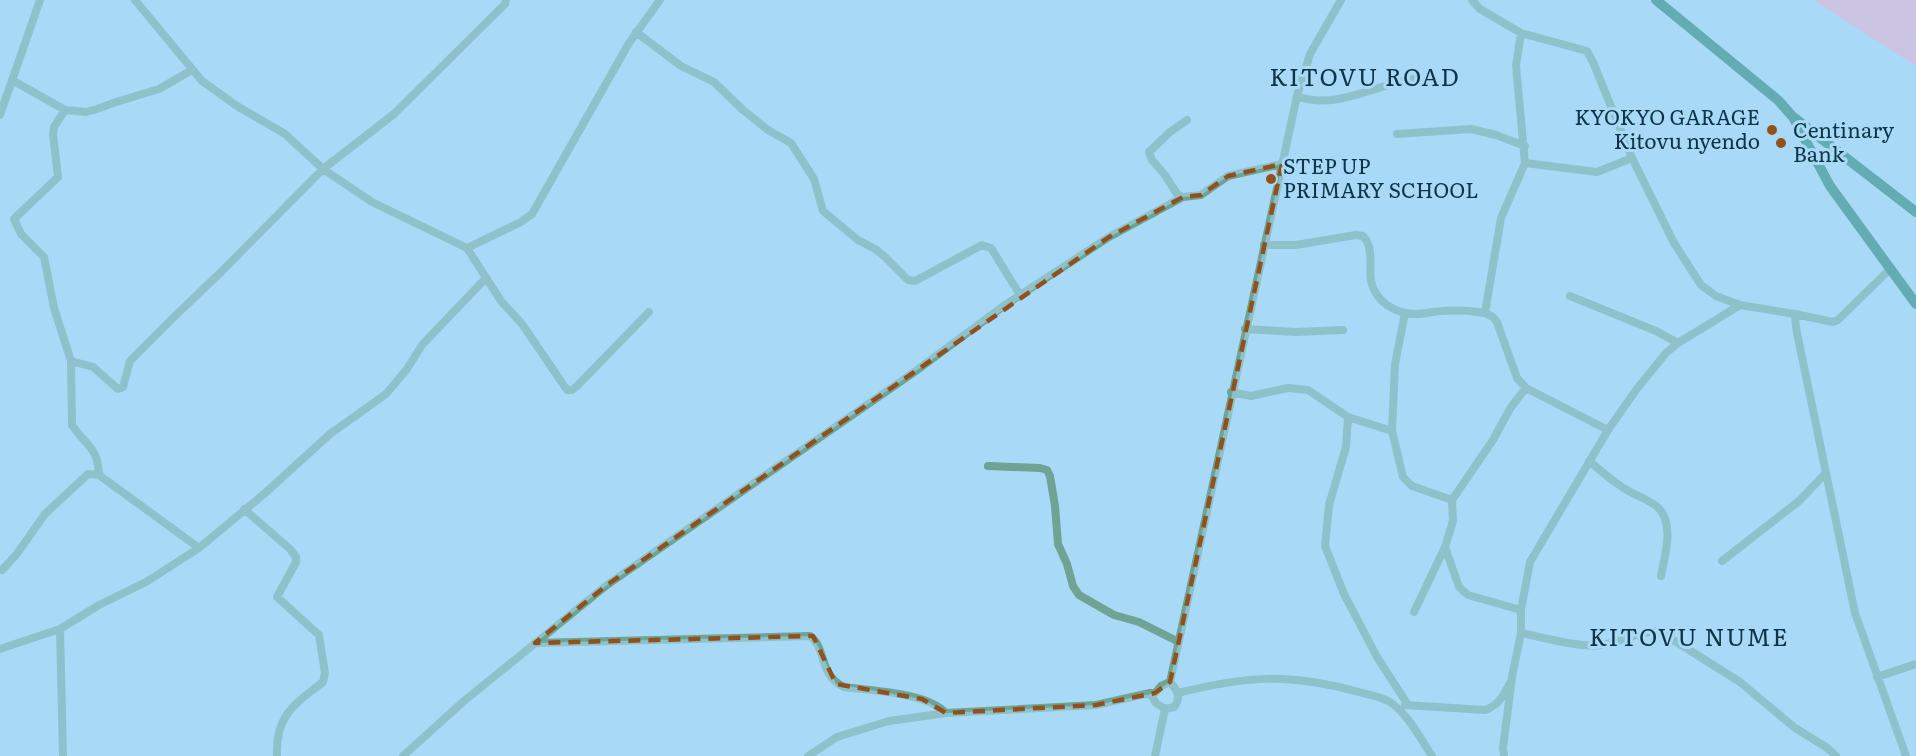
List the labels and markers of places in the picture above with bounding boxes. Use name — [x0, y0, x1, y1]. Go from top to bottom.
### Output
place label: KYOKYO GARAGE Kitovu nyendo — [1574, 100, 1760, 155]
place label: Centinary Bank — [1793, 113, 1895, 168]
marker: KYOKYO GARAGE Kitovu nyendo — [1765, 123, 1779, 137]
marker: Centinary Bank — [1774, 136, 1788, 150]
place label: STEP UP PRIMARY SCHOOL — [1283, 149, 1479, 204]
marker: STEP UP PRIMARY SCHOOL — [1264, 172, 1278, 186]

